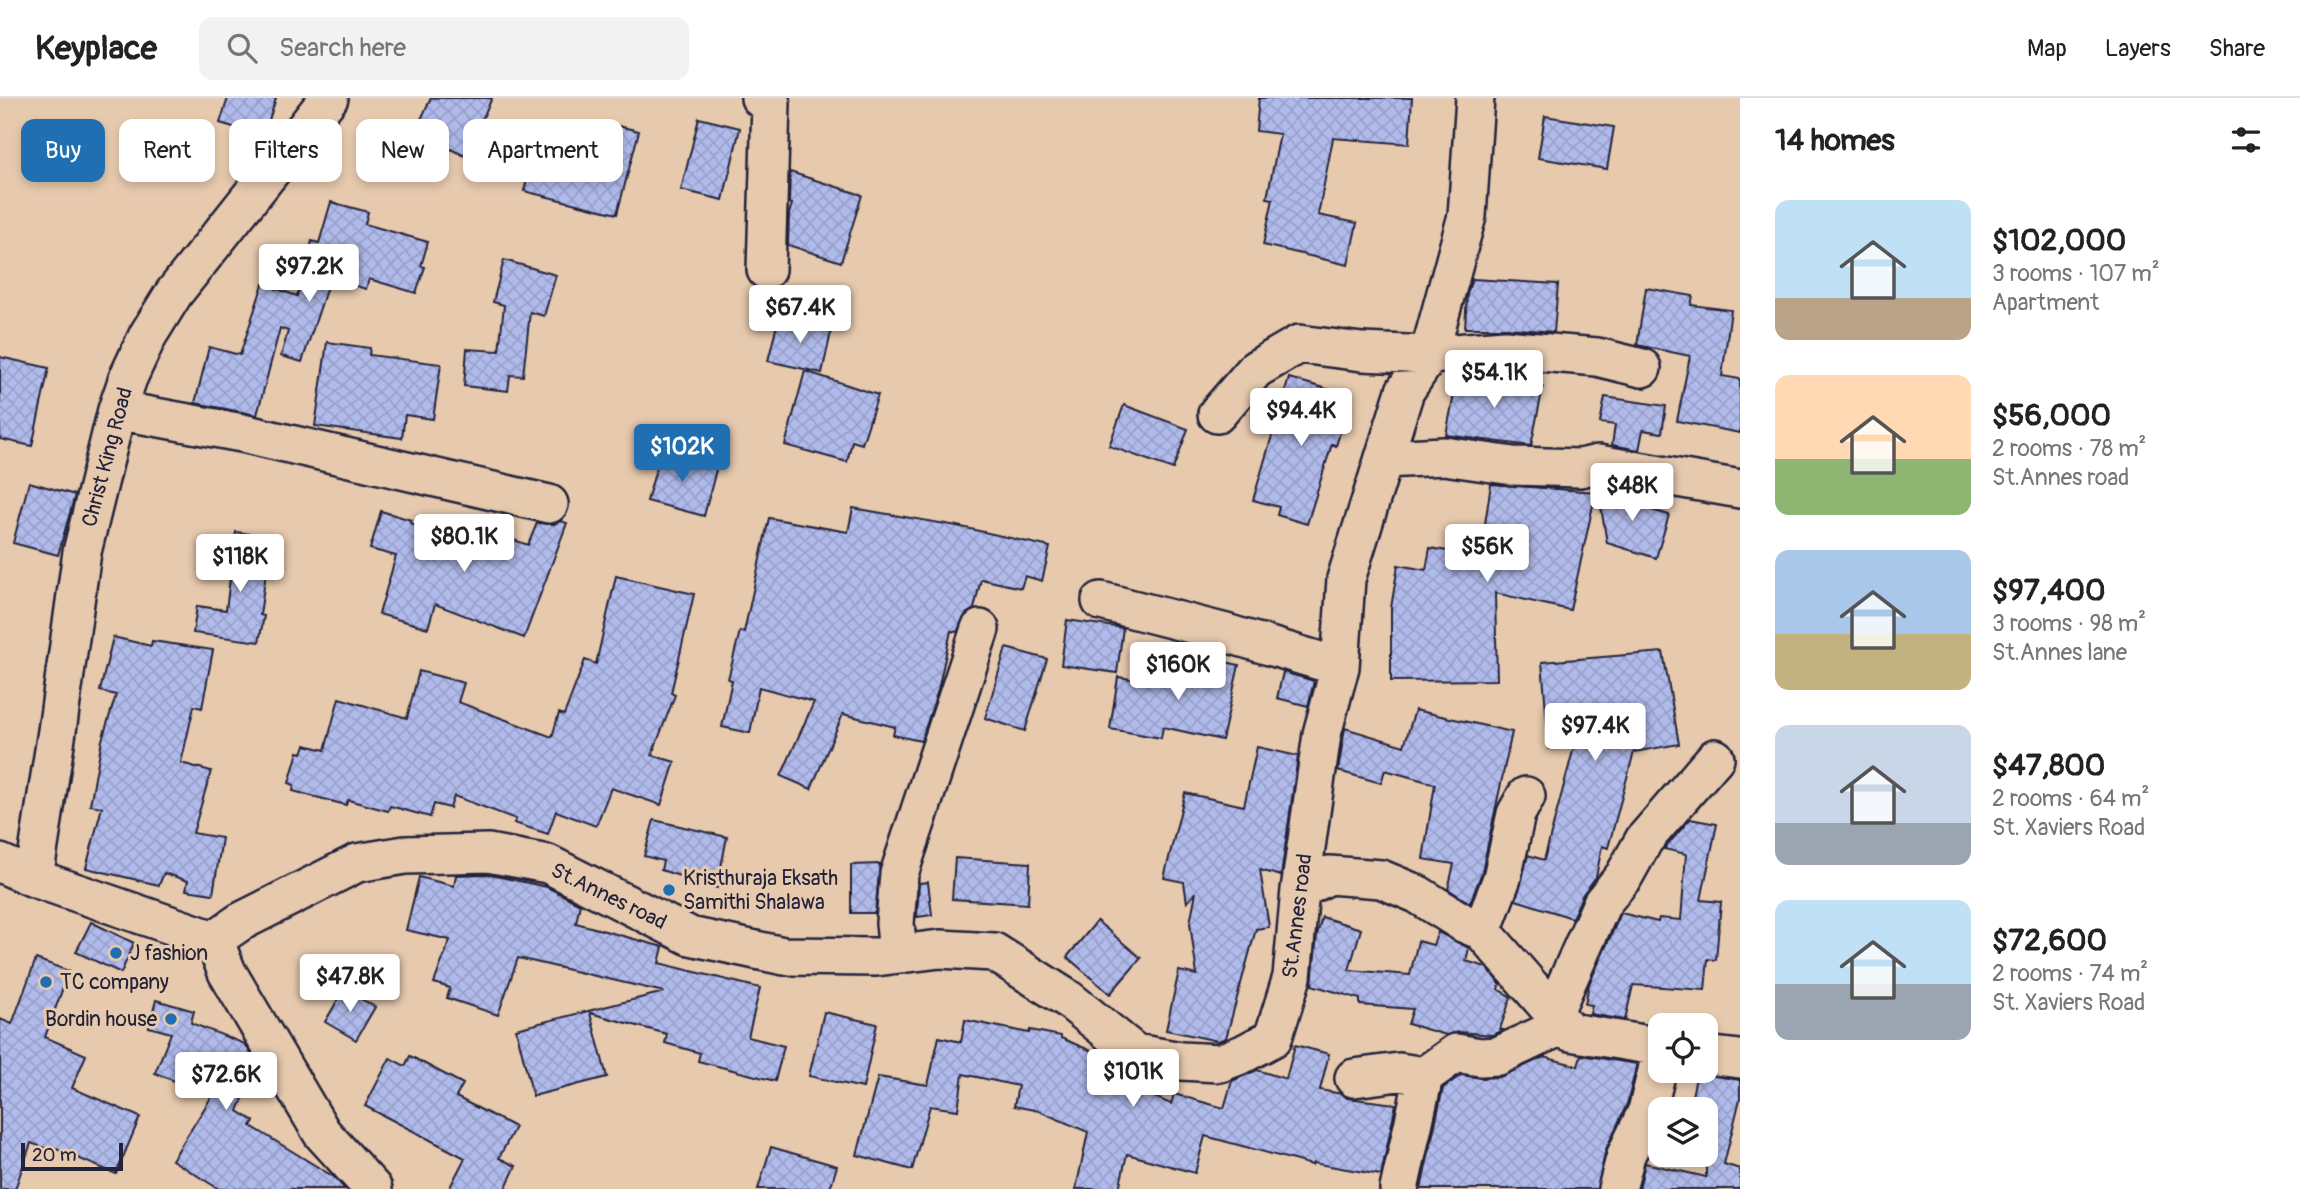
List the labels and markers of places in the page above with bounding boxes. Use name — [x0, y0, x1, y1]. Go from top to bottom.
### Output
pin: $97.2K — [252, 244, 366, 304]
pin: $67.4K — [743, 286, 857, 345]
pin: $54.1K — [1437, 350, 1551, 410]
pin: $94.4K — [1244, 388, 1358, 448]
pin: $102K — [633, 424, 731, 484]
pin: $48K — [1591, 464, 1673, 523]
pin: $80.1K — [407, 514, 521, 574]
pin: $56K — [1446, 524, 1528, 584]
pin: $118K — [191, 534, 289, 594]
pin: $160K — [1129, 642, 1227, 702]
pin: $97.4K — [1538, 704, 1652, 763]
place label: Kristhuraja Eksath Samithi Shalawa — [683, 865, 838, 916]
marker: Kristhuraja Eksath Samithi Shalawa — [661, 882, 677, 898]
place label: J fashion — [130, 940, 208, 967]
marker: J fashion — [108, 945, 124, 961]
pin: $47.8K — [293, 954, 407, 1014]
place label: TC company — [60, 969, 169, 996]
marker: TC company — [38, 974, 54, 990]
place label: Bordin house — [45, 1006, 158, 1033]
marker: Bordin house — [163, 1011, 179, 1027]
pin: $101K — [1084, 1049, 1182, 1109]
pin: $72.6K — [169, 1052, 283, 1112]

